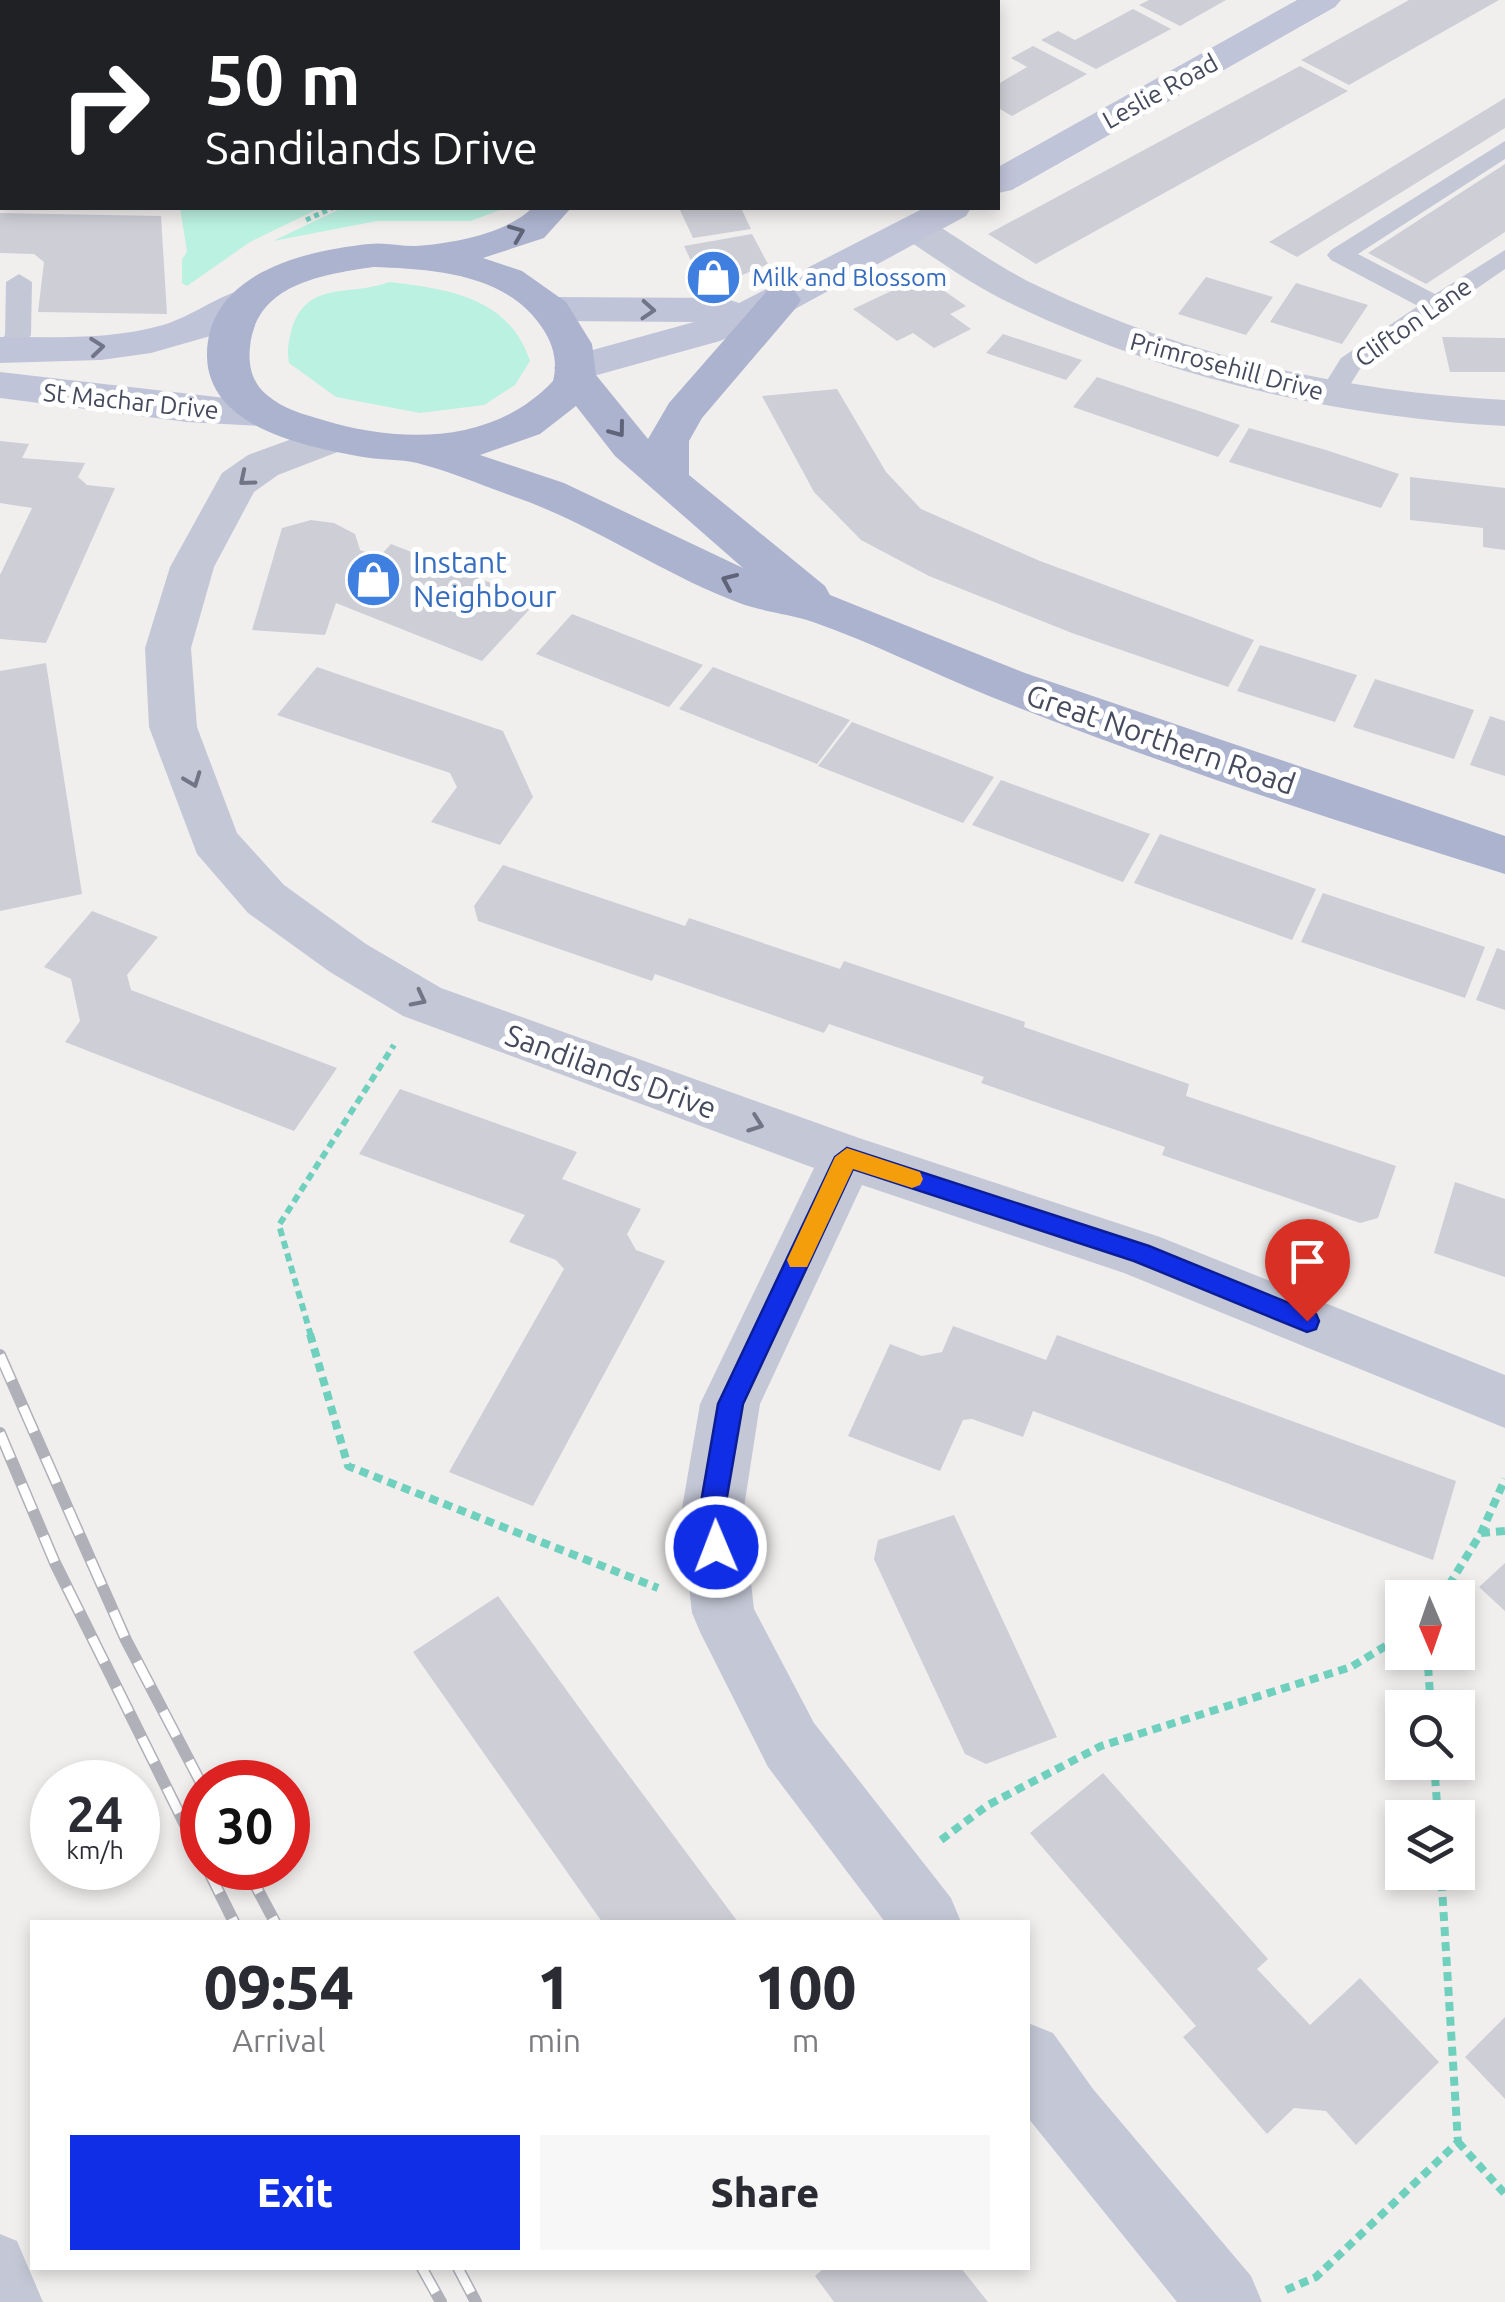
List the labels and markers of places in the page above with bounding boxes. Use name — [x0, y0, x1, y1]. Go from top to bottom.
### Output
shop icon: Milk and Blossom — [683, 247, 743, 307]
place label: Milk and Blossom — [752, 263, 947, 291]
place label: Instant Neighbour — [413, 545, 557, 613]
shop icon: Instant Neighbour — [344, 549, 404, 609]
pin — [1265, 1219, 1350, 1322]

